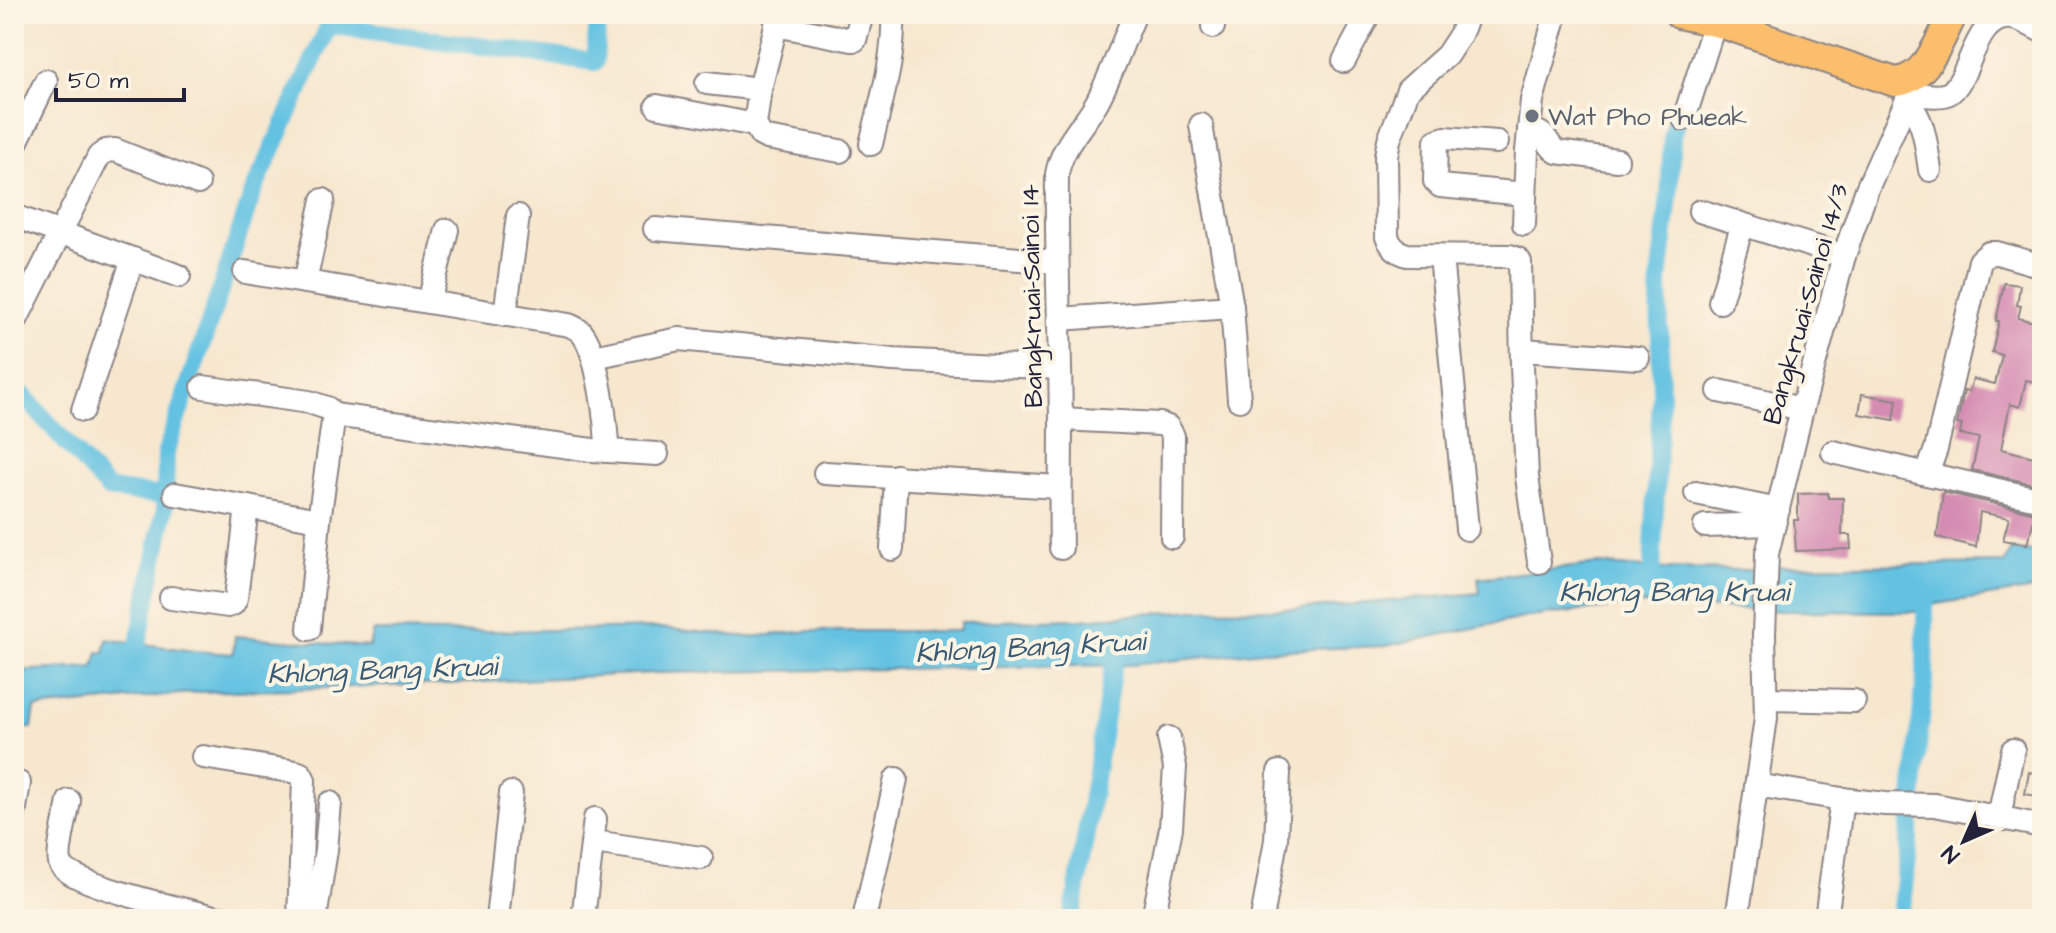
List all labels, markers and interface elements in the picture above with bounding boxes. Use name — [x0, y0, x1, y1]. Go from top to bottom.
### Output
scale bar — [56, 52, 184, 102]
text: 50 m — [68, 64, 129, 98]
place label: Wat Pho Phueak — [1548, 99, 1747, 135]
marker: Wat Pho Phueak — [1523, 107, 1541, 125]
street label: Bangkruai-Sainoi 14/3 — [1754, 180, 1859, 429]
street label: Bangkruai-Sainoi 14 — [1012, 183, 1054, 408]
water label: Khlong Bang Kruai — [1559, 573, 1793, 613]
water label: Khlong Bang Kruai — [914, 622, 1150, 674]
water label: Khlong Bang Kruai — [267, 647, 501, 695]
north arrow — [1924, 801, 2004, 881]
text: N — [1935, 838, 1967, 870]

